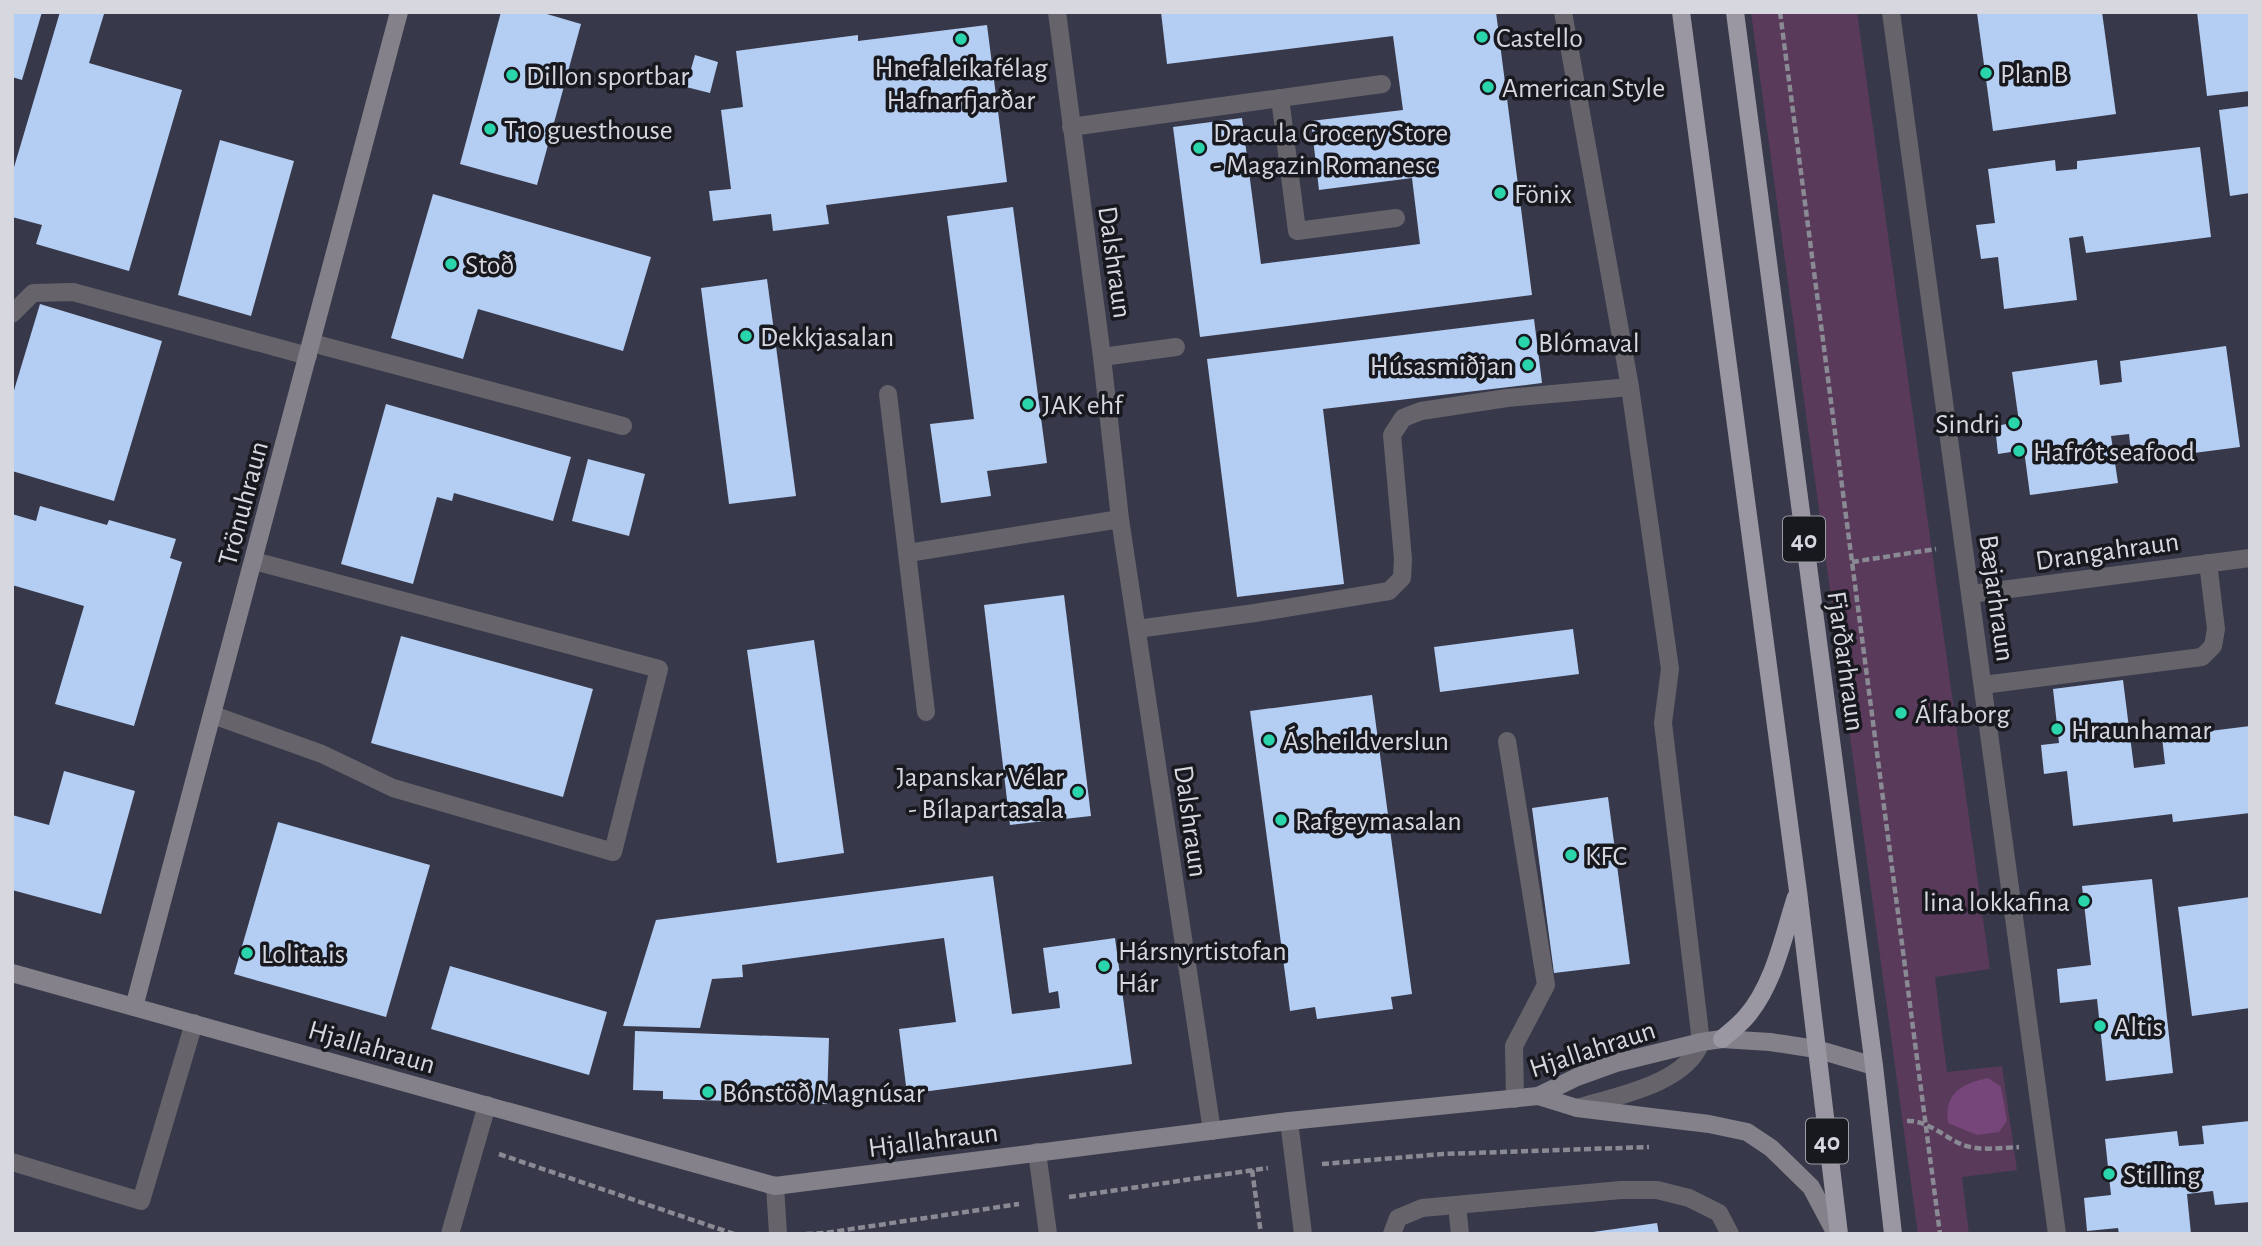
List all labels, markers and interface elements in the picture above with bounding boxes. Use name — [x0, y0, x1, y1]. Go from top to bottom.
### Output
place label: Castello — [1496, 25, 1583, 53]
marker: Castello — [1474, 29, 1490, 45]
marker: Hnefaleikafélag Hafnarfjarðar — [953, 31, 969, 47]
place label: Hnefaleikafélag Hafnarfjarðar — [874, 55, 1048, 115]
place label: Plan B — [2000, 61, 2068, 89]
place label: Dillon sportbar — [526, 63, 689, 91]
marker: Plan B — [1978, 65, 1994, 81]
marker: Dillon sportbar — [504, 67, 520, 83]
place label: American Style — [1502, 75, 1665, 103]
marker: American Style — [1480, 79, 1496, 95]
place label: T10 guesthouse — [504, 117, 673, 145]
place label: Dracula Grocery Store - Magazin Romanesc — [1213, 120, 1448, 180]
marker: T10 guesthouse — [482, 121, 498, 137]
marker: Dracula Grocery Store - Magazin Romanesc — [1191, 140, 1207, 156]
place label: Fönix — [1514, 181, 1572, 209]
marker: Fönix — [1492, 185, 1508, 201]
street label: Dalshraun — [1092, 205, 1136, 320]
place label: Stoð — [465, 252, 514, 280]
marker: Stoð — [443, 256, 459, 272]
place label: Dekkjasalan — [760, 324, 894, 352]
marker: Dekkjasalan — [738, 328, 754, 344]
place label: Blómaval — [1538, 330, 1640, 358]
marker: Blómaval — [1516, 334, 1532, 350]
place label: Húsasmiðjan — [1370, 353, 1514, 381]
marker: Húsasmiðjan — [1520, 357, 1536, 373]
place label: JAK ehf — [1042, 392, 1124, 420]
marker: JAK ehf — [1020, 396, 1036, 412]
place label: Sindri — [1935, 411, 2000, 439]
marker: Sindri — [2006, 415, 2022, 431]
street label: Trönuhraun — [214, 438, 274, 569]
place label: Hafrót seafood — [2033, 439, 2195, 467]
marker: Hafrót seafood — [2011, 443, 2027, 459]
road number: 40 — [1783, 516, 1825, 562]
street label: Drangahraun — [2034, 528, 2181, 576]
street label: Bæjarhraun — [1973, 533, 2019, 663]
street label: Fjarðarhraun — [1821, 589, 1869, 733]
place label: Álfaborg — [1915, 698, 2010, 729]
marker: Álfaborg — [1893, 705, 1909, 721]
place label: Hraunhamar — [2071, 717, 2211, 745]
marker: Hraunhamar — [2049, 721, 2065, 737]
place label: Ás heildverslun — [1283, 725, 1449, 756]
marker: Ás heildverslun — [1261, 732, 1277, 748]
place label: Japanskar Vélar - Bílapartasala — [897, 764, 1064, 824]
street label: Dalshraun — [1168, 764, 1212, 879]
marker: Japanskar Vélar - Bílapartasala — [1070, 784, 1086, 800]
place label: Rafgeymasalan — [1295, 808, 1462, 836]
marker: Rafgeymasalan — [1273, 812, 1289, 828]
place label: KFC — [1585, 843, 1627, 871]
marker: KFC — [1563, 847, 1579, 863]
place label: lina lokkafina — [1923, 889, 2070, 917]
marker: lina lokkafina — [2076, 893, 2092, 909]
place label: Hársnyrtistofan Hár — [1118, 938, 1287, 998]
place label: Lolita.is — [261, 941, 345, 969]
marker: Lolita.is — [239, 945, 255, 961]
marker: Hársnyrtistofan Hár — [1096, 958, 1112, 974]
place label: Altis — [2114, 1014, 2163, 1042]
street label: Hjallahraun — [305, 1016, 438, 1079]
street label: Hjallahraun — [1526, 1016, 1659, 1083]
marker: Altis — [2092, 1018, 2108, 1034]
place label: Bónstöð Magnúsar — [722, 1080, 925, 1108]
marker: Bónstöð Magnúsar — [700, 1084, 716, 1100]
road number: 40 — [1806, 1118, 1848, 1164]
street label: Hjallahraun — [867, 1119, 1000, 1163]
place label: Stilling — [2123, 1162, 2201, 1190]
marker: Stilling — [2101, 1166, 2117, 1182]

